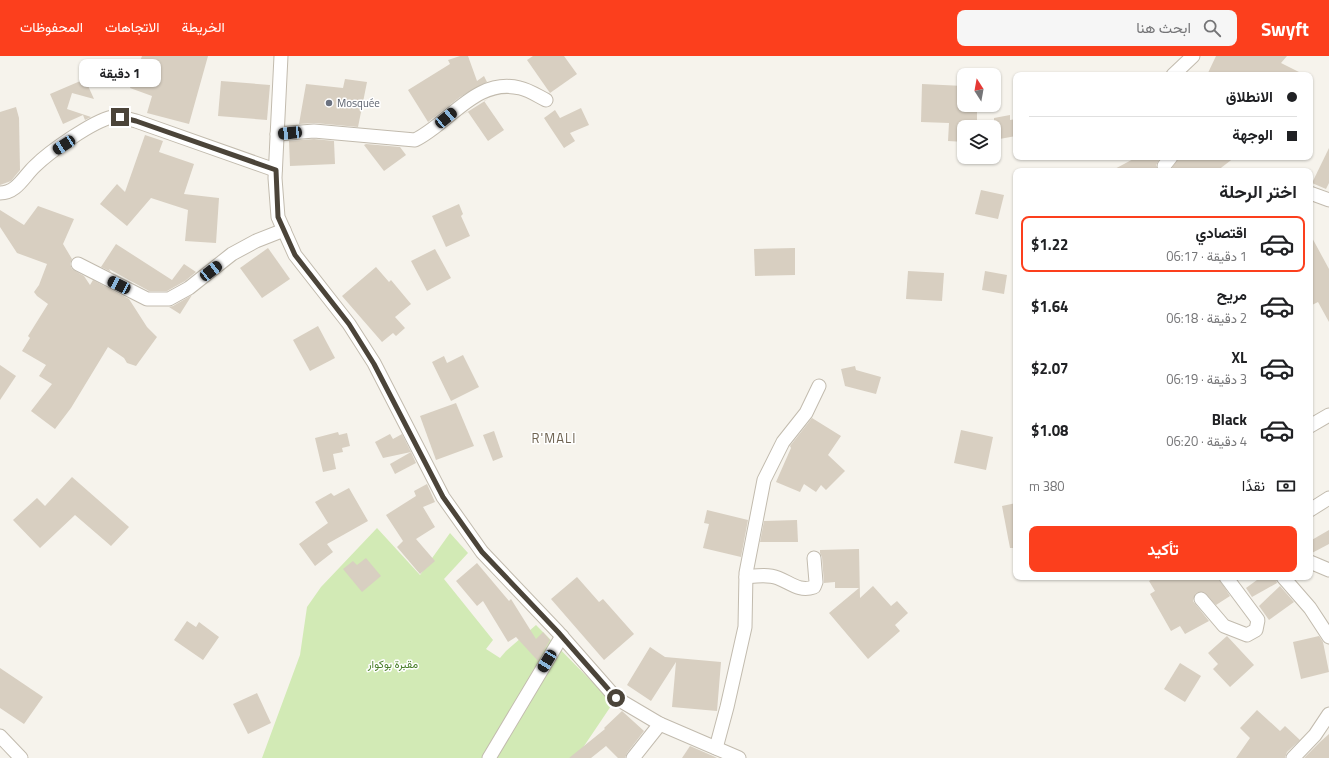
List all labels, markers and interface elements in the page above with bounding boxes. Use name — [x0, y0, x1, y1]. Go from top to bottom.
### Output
search box — [957, 10, 1237, 46]
text: Swyft — [1261, 14, 1309, 43]
text: المحفوظات — [20, 16, 83, 37]
text: الاتجاهات — [105, 16, 159, 37]
text: الخريطة — [181, 16, 225, 37]
text: ابحث هنا — [1136, 16, 1191, 39]
icon: search — [1201, 17, 1223, 39]
callout: 1 دقيقة — [79, 59, 161, 87]
text: 1 دقيقة — [100, 63, 140, 83]
north arrow — [957, 68, 1001, 112]
map controls — [957, 68, 1001, 164]
text: الانطلاق — [1226, 85, 1273, 108]
place label: Mosquée — [337, 95, 380, 111]
marker: Mosquée — [324, 98, 334, 108]
car — [433, 106, 459, 130]
route end — [111, 108, 129, 126]
button: layers — [957, 120, 1001, 164]
text: الوجهة — [1232, 123, 1273, 146]
car — [277, 126, 303, 140]
car — [51, 133, 77, 157]
text: اختر الرحلة — [1219, 178, 1297, 205]
text: اقتصادي — [1195, 221, 1247, 244]
icon: car — [1259, 226, 1295, 262]
text: $1.22 — [1031, 233, 1068, 256]
text: 1 دقيقة · 06:17 — [1166, 246, 1247, 266]
car — [198, 259, 224, 283]
car — [106, 274, 132, 296]
text: مريح — [1217, 283, 1247, 306]
icon: car — [1259, 288, 1295, 324]
text: $1.64 — [1031, 295, 1068, 318]
text: 2 دقيقة · 06:18 — [1166, 308, 1247, 328]
text: XL — [1231, 346, 1247, 369]
icon: car — [1259, 350, 1295, 386]
text: $2.07 — [1031, 357, 1068, 380]
text: 3 دقيقة · 06:19 — [1166, 369, 1247, 389]
text: Black — [1212, 408, 1247, 431]
icon: car — [1259, 412, 1295, 448]
text: $1.08 — [1031, 419, 1068, 442]
district label: R'MALI — [532, 428, 576, 448]
text: 4 دقيقة · 06:20 — [1166, 431, 1247, 451]
text: نقدًا — [1242, 474, 1265, 497]
icon: cash — [1275, 475, 1297, 497]
text: 380 m — [1029, 476, 1065, 496]
button: تأكيد — [1029, 526, 1297, 572]
car — [536, 648, 558, 674]
park label: مقبرة بوكوار — [367, 656, 418, 672]
route start — [607, 689, 625, 707]

